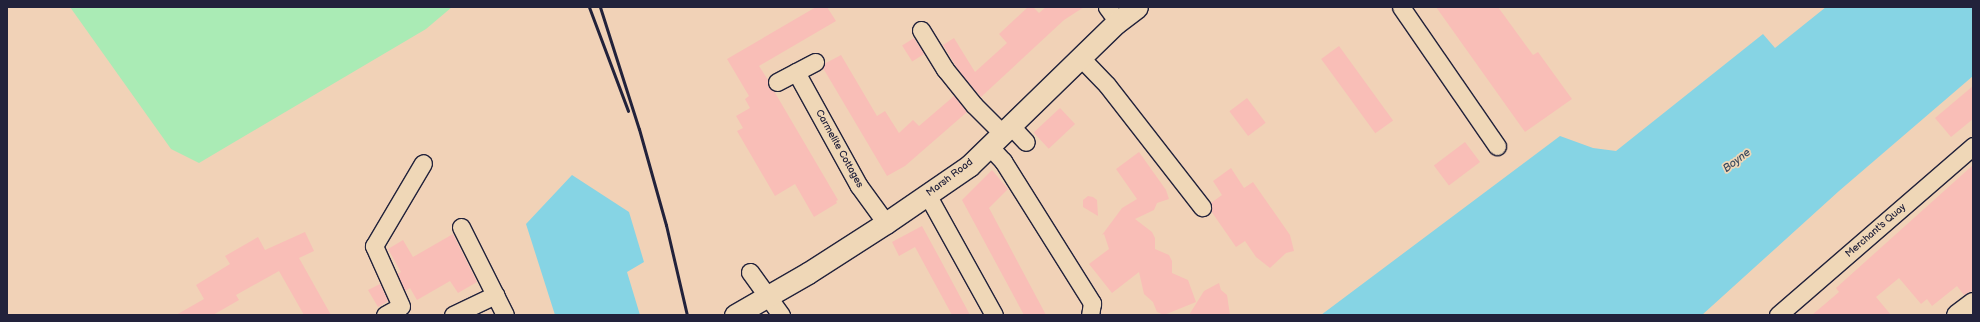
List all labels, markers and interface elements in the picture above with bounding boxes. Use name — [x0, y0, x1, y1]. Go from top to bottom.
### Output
street label: Carmelite Cottages — [813, 108, 865, 190]
water label: Boyne — [1721, 146, 1753, 176]
street label: Marsh Road — [924, 157, 976, 199]
street label: Merchant's Quay — [1843, 202, 1909, 260]

